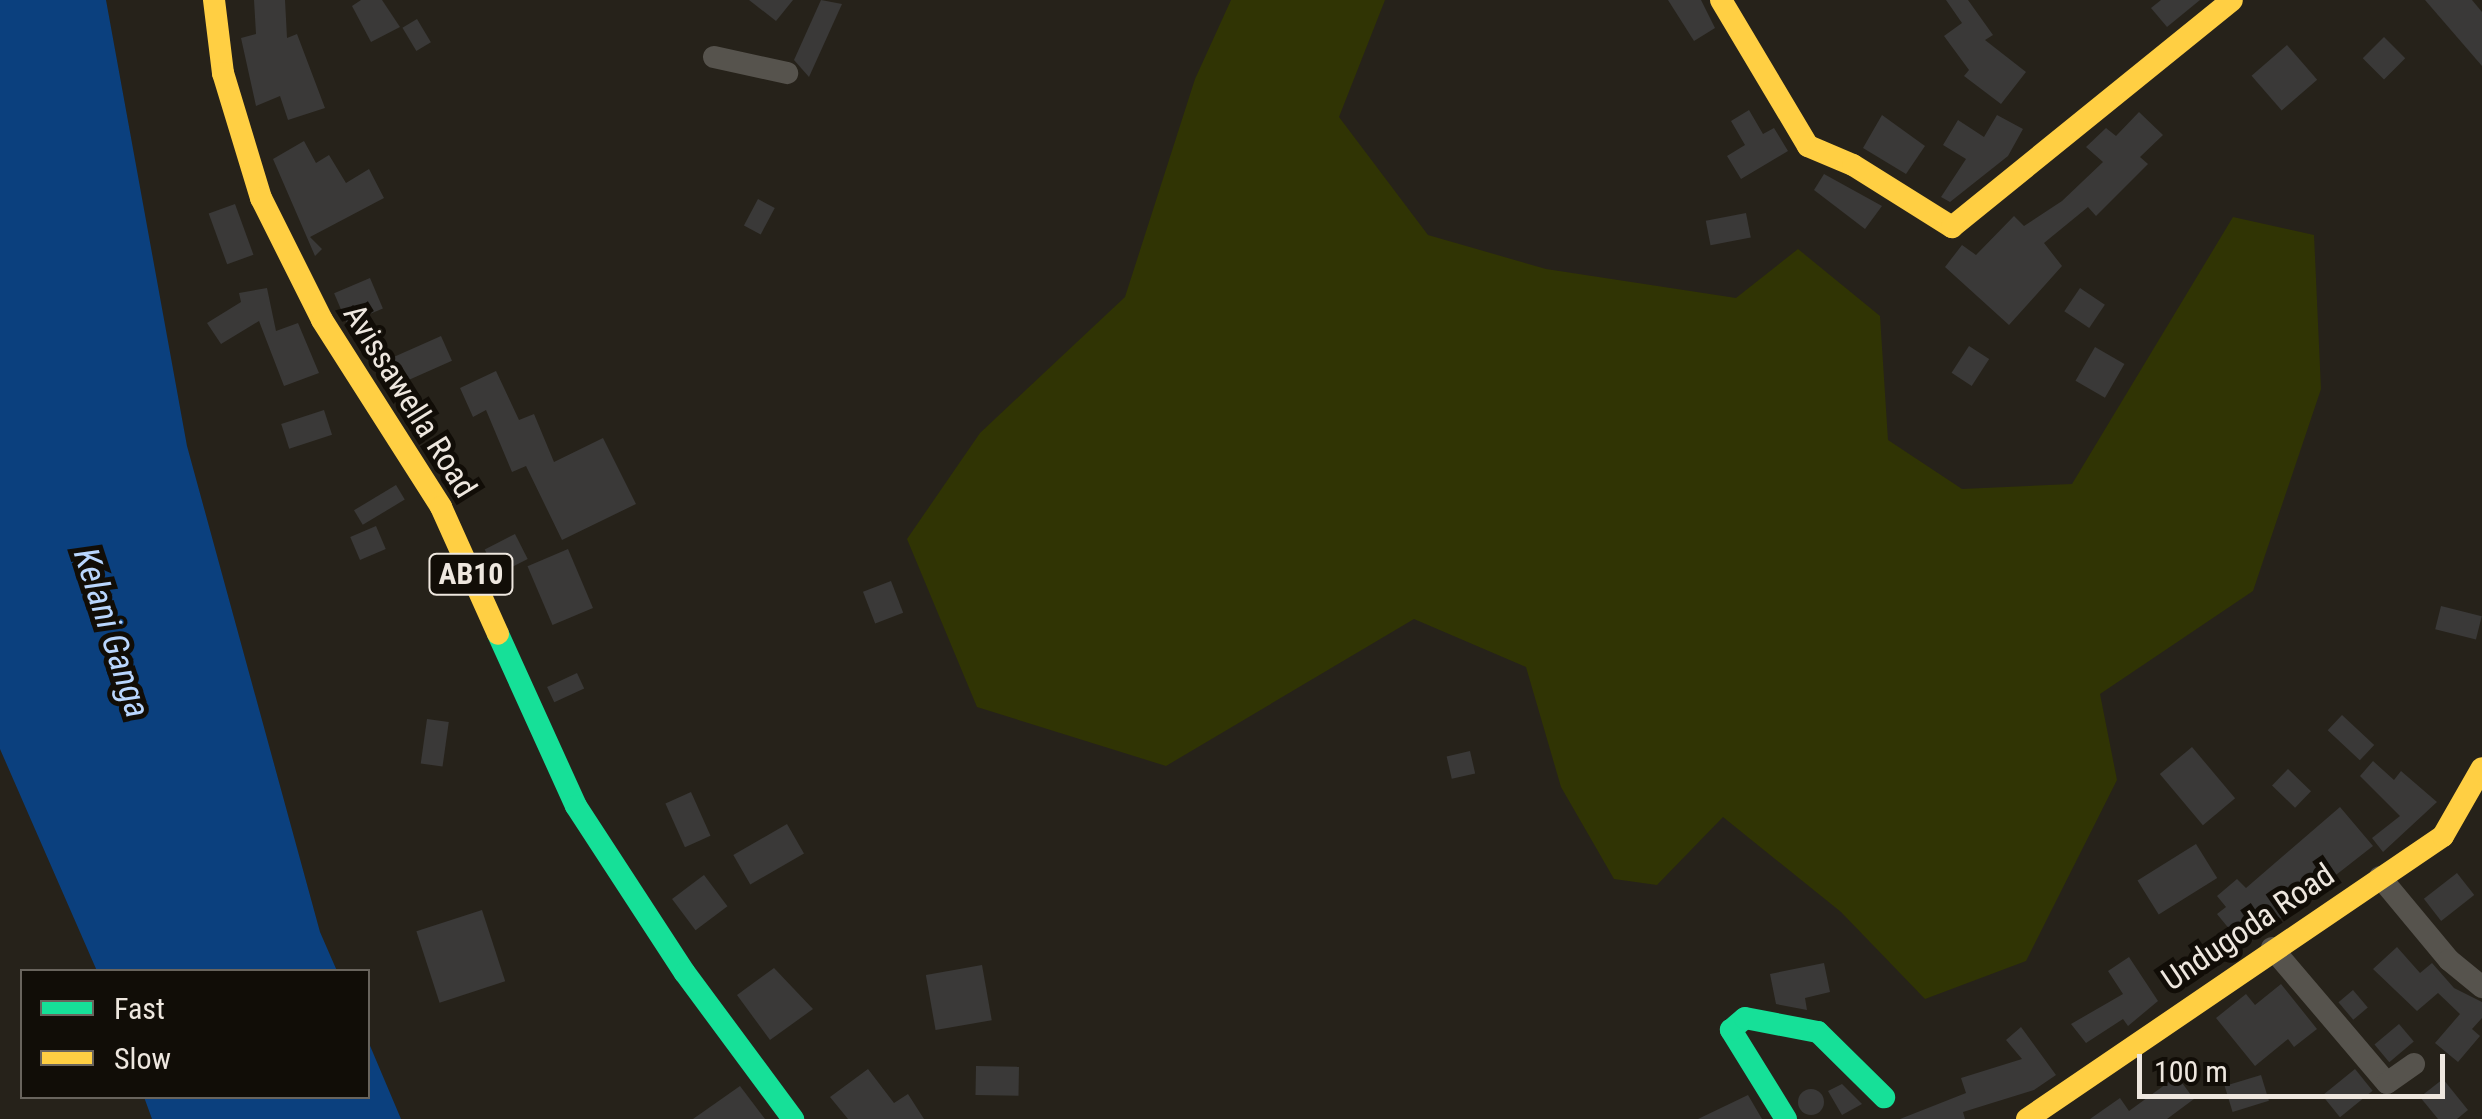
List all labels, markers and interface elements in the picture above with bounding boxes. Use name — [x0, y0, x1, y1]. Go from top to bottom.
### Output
street label: Avissawella Road — [335, 297, 485, 505]
water label: Kelani Ganga — [64, 543, 158, 723]
road number: AB10 — [426, 549, 516, 599]
street label: Undugoda Road — [2155, 855, 2341, 999]
legend — [20, 969, 370, 1099]
text: Fast — [114, 991, 165, 1026]
scale bar — [2142, 1034, 2450, 1096]
text: Slow — [114, 1041, 171, 1076]
text: 100 m — [2154, 1054, 2228, 1089]

